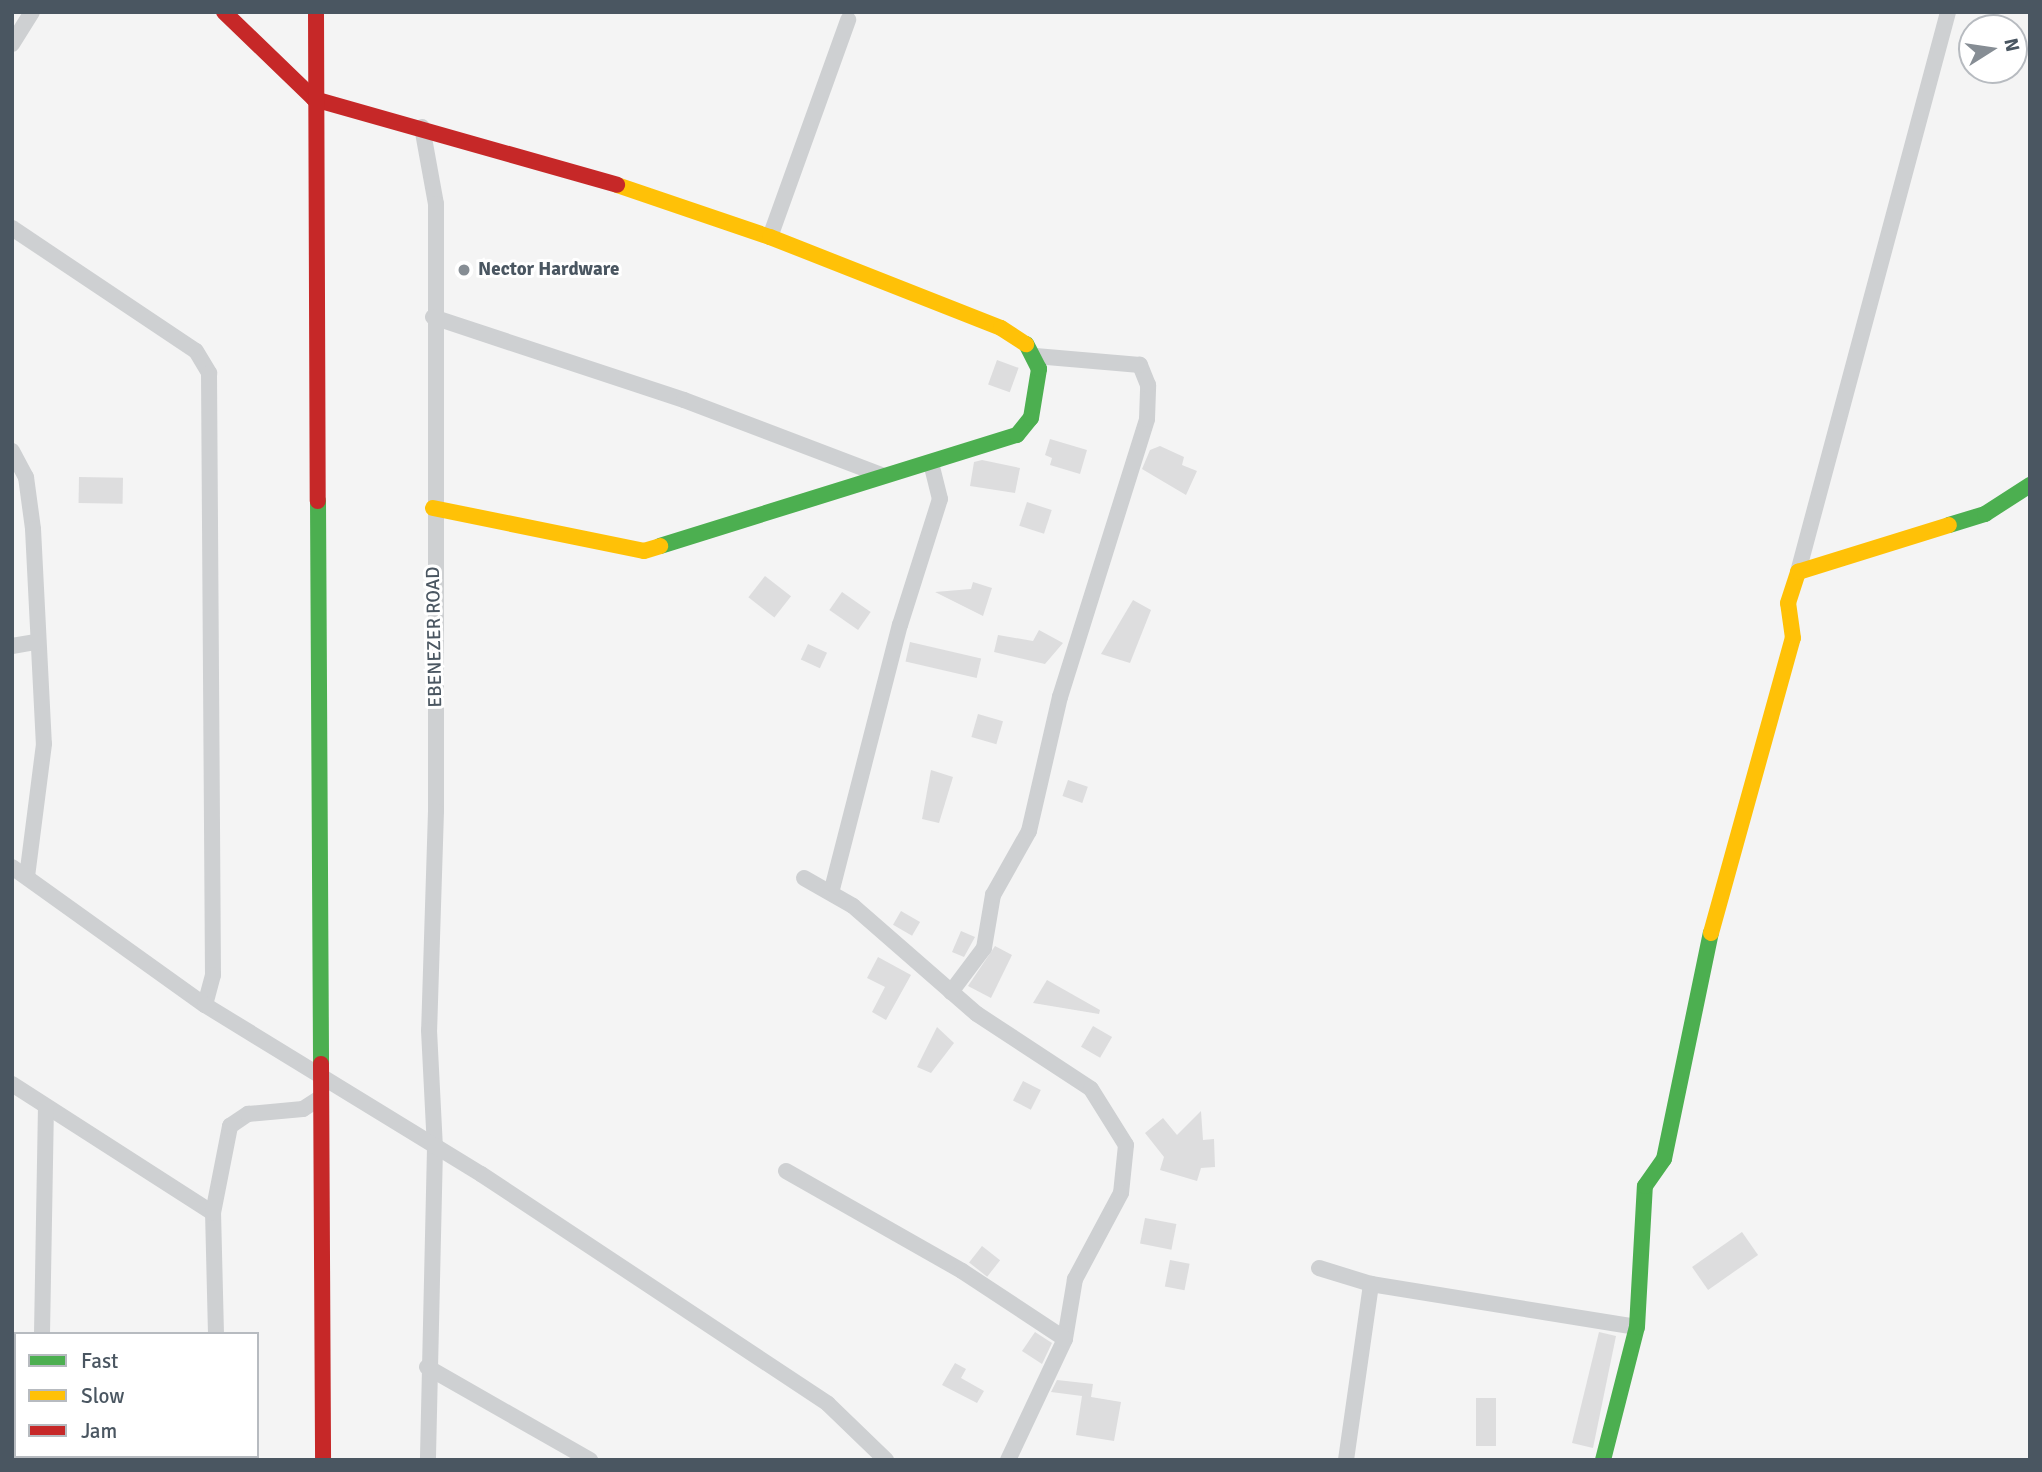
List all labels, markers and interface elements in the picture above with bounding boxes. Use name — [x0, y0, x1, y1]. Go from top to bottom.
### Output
north arrow — [1958, 14, 2028, 84]
text: N — [1998, 36, 2025, 54]
place label: Nector Hardware — [478, 259, 619, 281]
marker: Nector Hardware — [456, 262, 472, 278]
street label: EBENEZER ROAD — [422, 566, 448, 708]
legend — [14, 1332, 259, 1458]
text: Fast — [81, 1348, 118, 1374]
text: Slow — [81, 1383, 125, 1409]
text: Jam — [81, 1418, 117, 1444]

